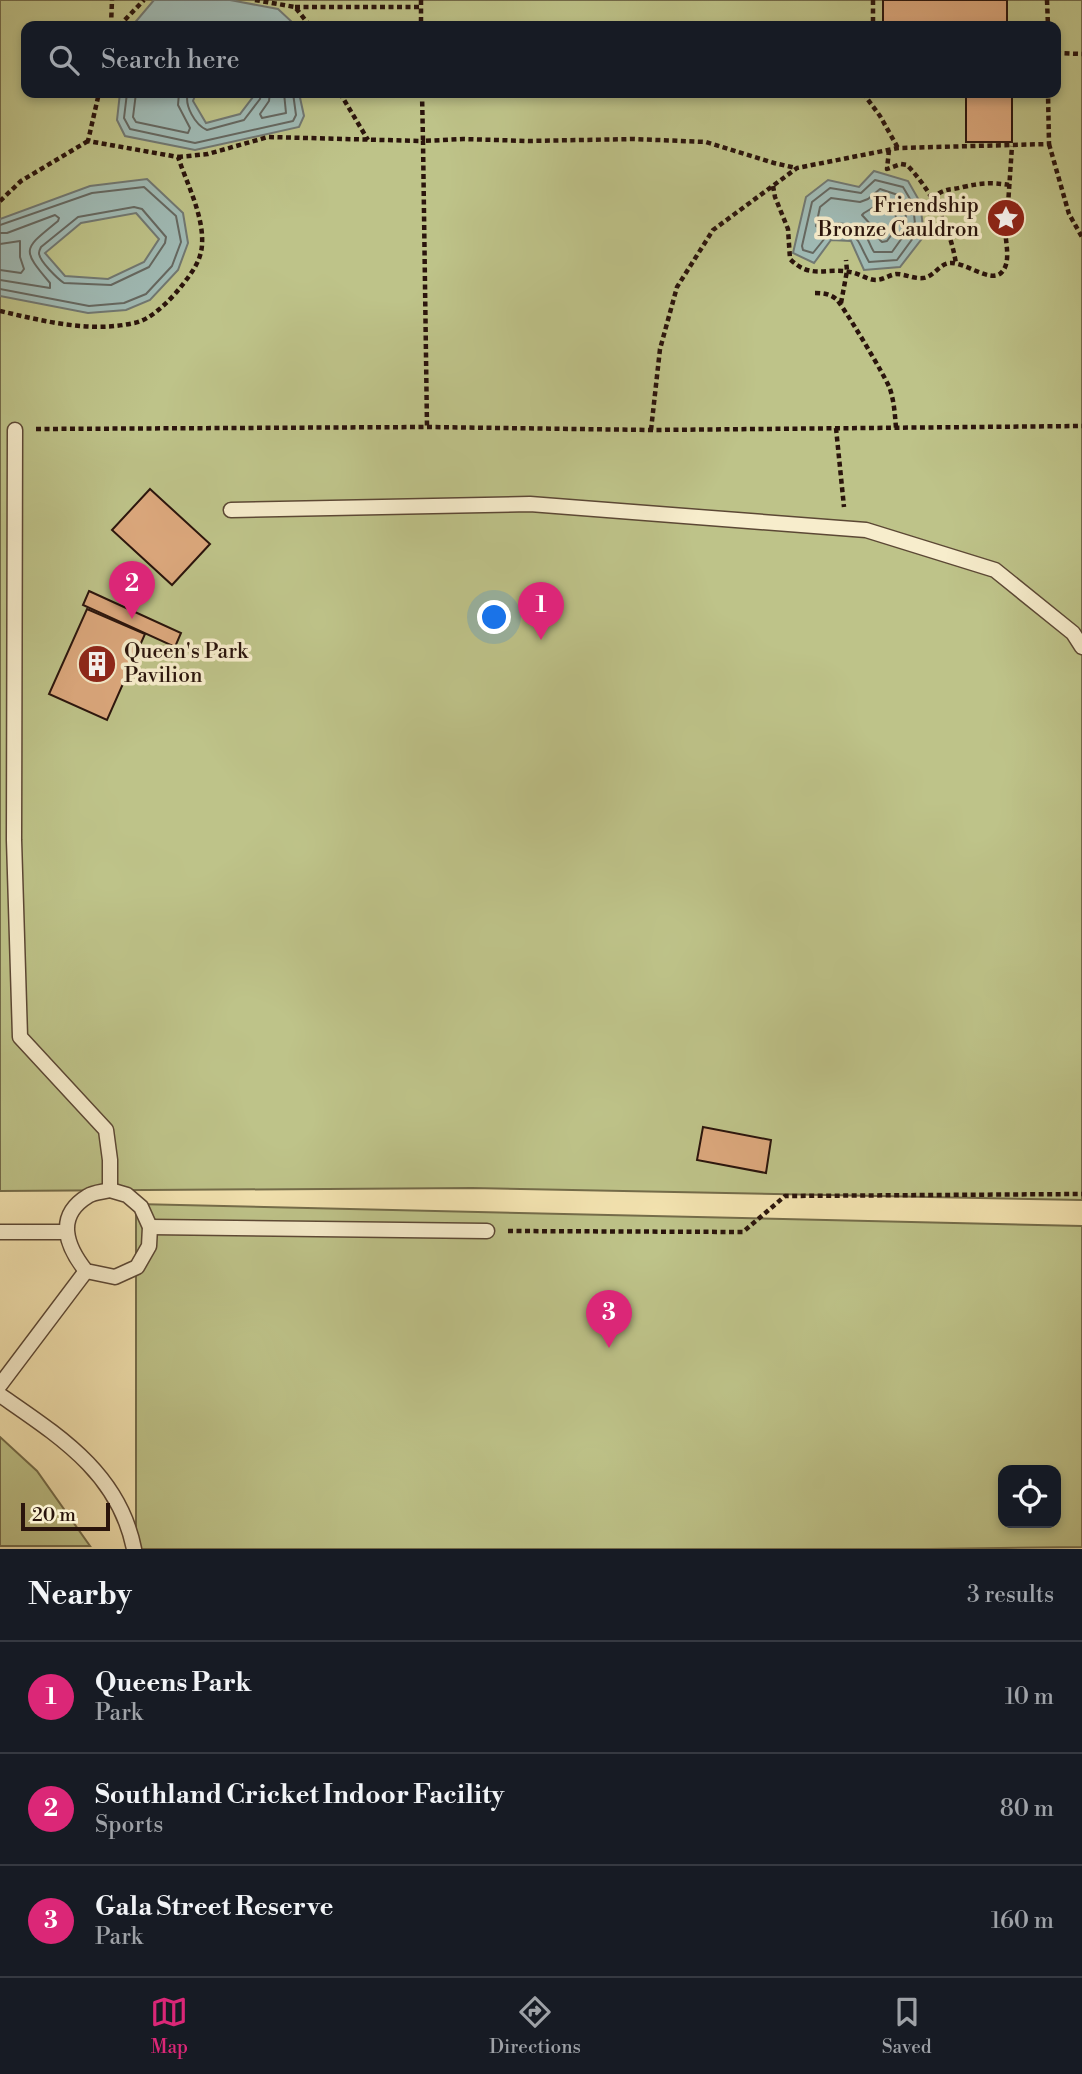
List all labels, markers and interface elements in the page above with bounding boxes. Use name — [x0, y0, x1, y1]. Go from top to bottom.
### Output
search box — [21, 21, 1061, 98]
icon: search — [45, 41, 83, 79]
text: Search here — [101, 44, 240, 76]
place label: Friendship Bronze Cauldron — [817, 193, 979, 243]
place icon: Friendship Bronze Cauldron — [985, 197, 1027, 239]
pin: 2 — [109, 561, 155, 619]
pin: 1 — [518, 582, 564, 640]
your location — [477, 600, 511, 634]
place label: Queen's Park Pavilion — [124, 639, 249, 689]
building icon: Queen's Park Pavilion — [76, 643, 118, 685]
pin: 3 — [586, 1290, 632, 1348]
map controls — [998, 1465, 1061, 1528]
button: locate — [998, 1465, 1061, 1528]
scale bar — [21, 1500, 110, 1532]
text: 20 m — [32, 1503, 76, 1527]
text: Nearby — [28, 1576, 132, 1614]
text: 3 results — [967, 1581, 1054, 1609]
text: Queens Park — [95, 1667, 251, 1699]
text: 1 — [45, 1683, 57, 1711]
text: 10 m — [1005, 1683, 1054, 1711]
text: Park — [95, 1699, 143, 1727]
text: Southland Cricket Indoor Facility — [95, 1779, 504, 1811]
text: 2 — [44, 1795, 58, 1823]
text: 80 m — [1000, 1795, 1054, 1823]
text: Sports — [95, 1811, 163, 1839]
text: Gala Street Reserve — [95, 1891, 333, 1923]
text: 3 — [44, 1907, 58, 1935]
text: 160 m — [991, 1907, 1054, 1935]
text: Park — [95, 1923, 143, 1951]
tab: Map — [150, 1993, 188, 2059]
tab: Directions — [489, 1993, 581, 2059]
tab: Saved — [882, 1993, 932, 2059]

